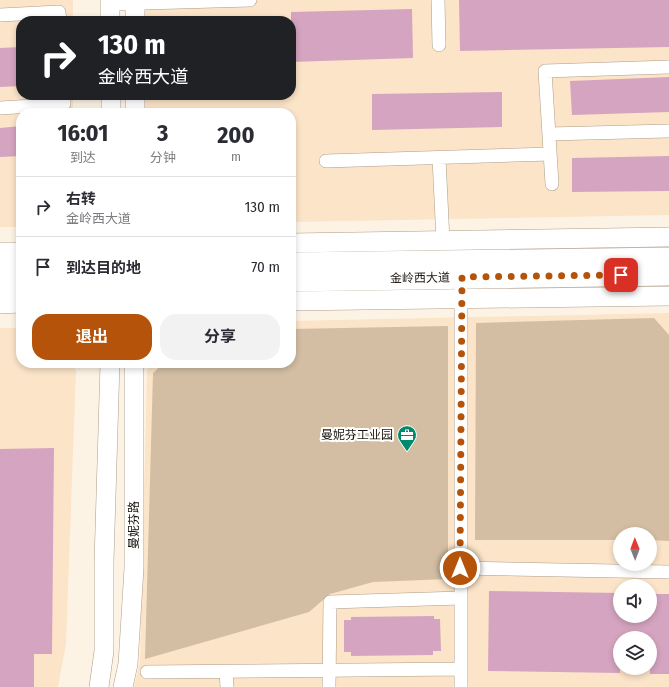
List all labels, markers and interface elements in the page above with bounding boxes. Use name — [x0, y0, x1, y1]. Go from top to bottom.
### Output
text: 130 m — [98, 28, 166, 61]
icon: right — [32, 32, 84, 84]
text: 金岭西大道 — [98, 66, 188, 88]
text: 16:01 — [57, 119, 108, 147]
text: 3 — [157, 119, 168, 147]
text: 200 — [217, 121, 255, 149]
text: m — [231, 149, 241, 164]
text: 到达 — [70, 150, 96, 165]
text: 分钟 — [150, 150, 176, 165]
text: 右转 — [66, 190, 96, 208]
icon: right — [32, 196, 54, 218]
text: 130 m — [245, 198, 280, 216]
text: 金岭西大道 — [66, 211, 131, 226]
icon: arrive — [32, 256, 54, 278]
text: 70 m — [251, 258, 280, 276]
pin — [604, 258, 638, 292]
text: 到达目的地 — [66, 259, 141, 277]
icon: arrive — [610, 264, 632, 286]
street label: 金岭西大道 — [390, 270, 450, 286]
button: 退出 — [32, 314, 152, 360]
button: 分享 — [160, 314, 280, 360]
office icon: 曼妮芬工业园 — [396, 424, 418, 452]
place label: 曼妮芬工业园 — [321, 428, 393, 442]
street label: 曼妮芬路 — [127, 501, 141, 549]
north arrow — [613, 527, 657, 571]
map controls — [613, 527, 657, 675]
position arrow — [439, 547, 481, 589]
button: sound — [613, 579, 657, 623]
button: layers — [613, 631, 657, 675]

